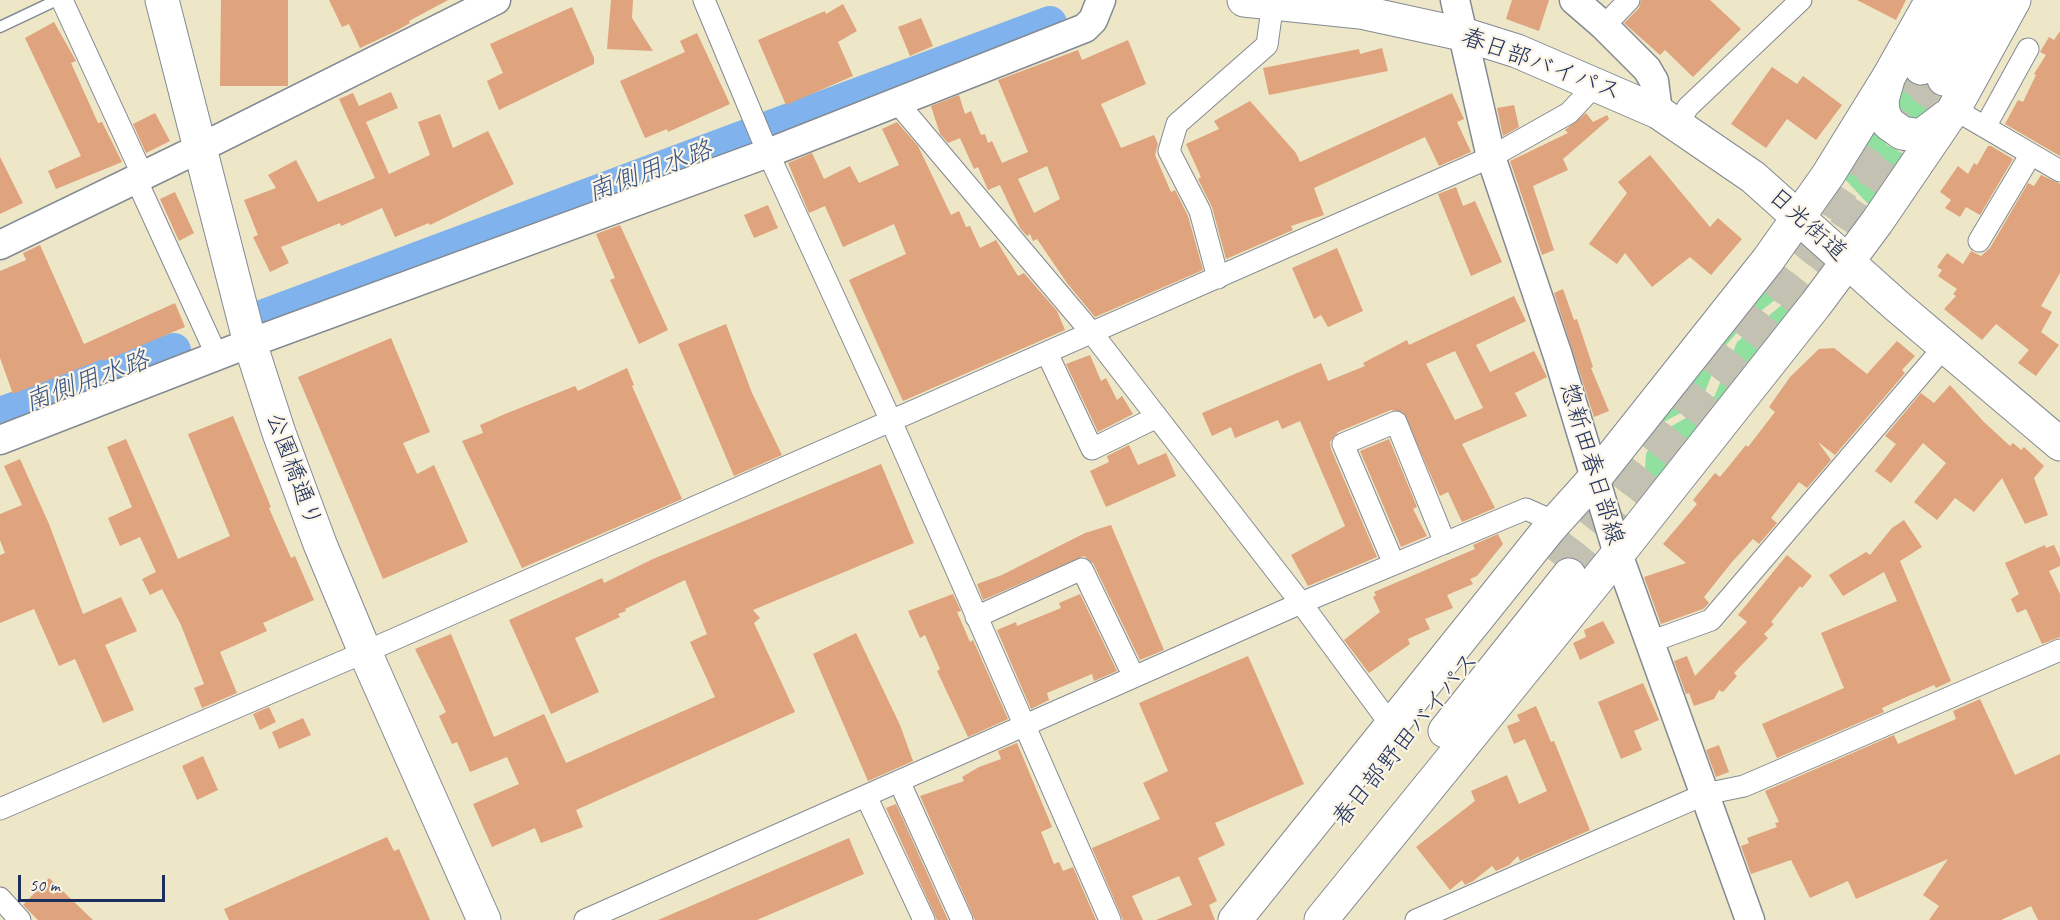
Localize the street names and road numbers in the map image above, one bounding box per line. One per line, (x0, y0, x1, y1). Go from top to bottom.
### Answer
street label: 春日部バイパス (1457, 23, 1625, 107)
street label: 日光街道 (1762, 182, 1852, 268)
street label: 惣新田春日部線 (1553, 379, 1629, 549)
street label: 公園橋通り (259, 409, 327, 531)
street label: 春日部野田バイパス (1327, 647, 1485, 833)

